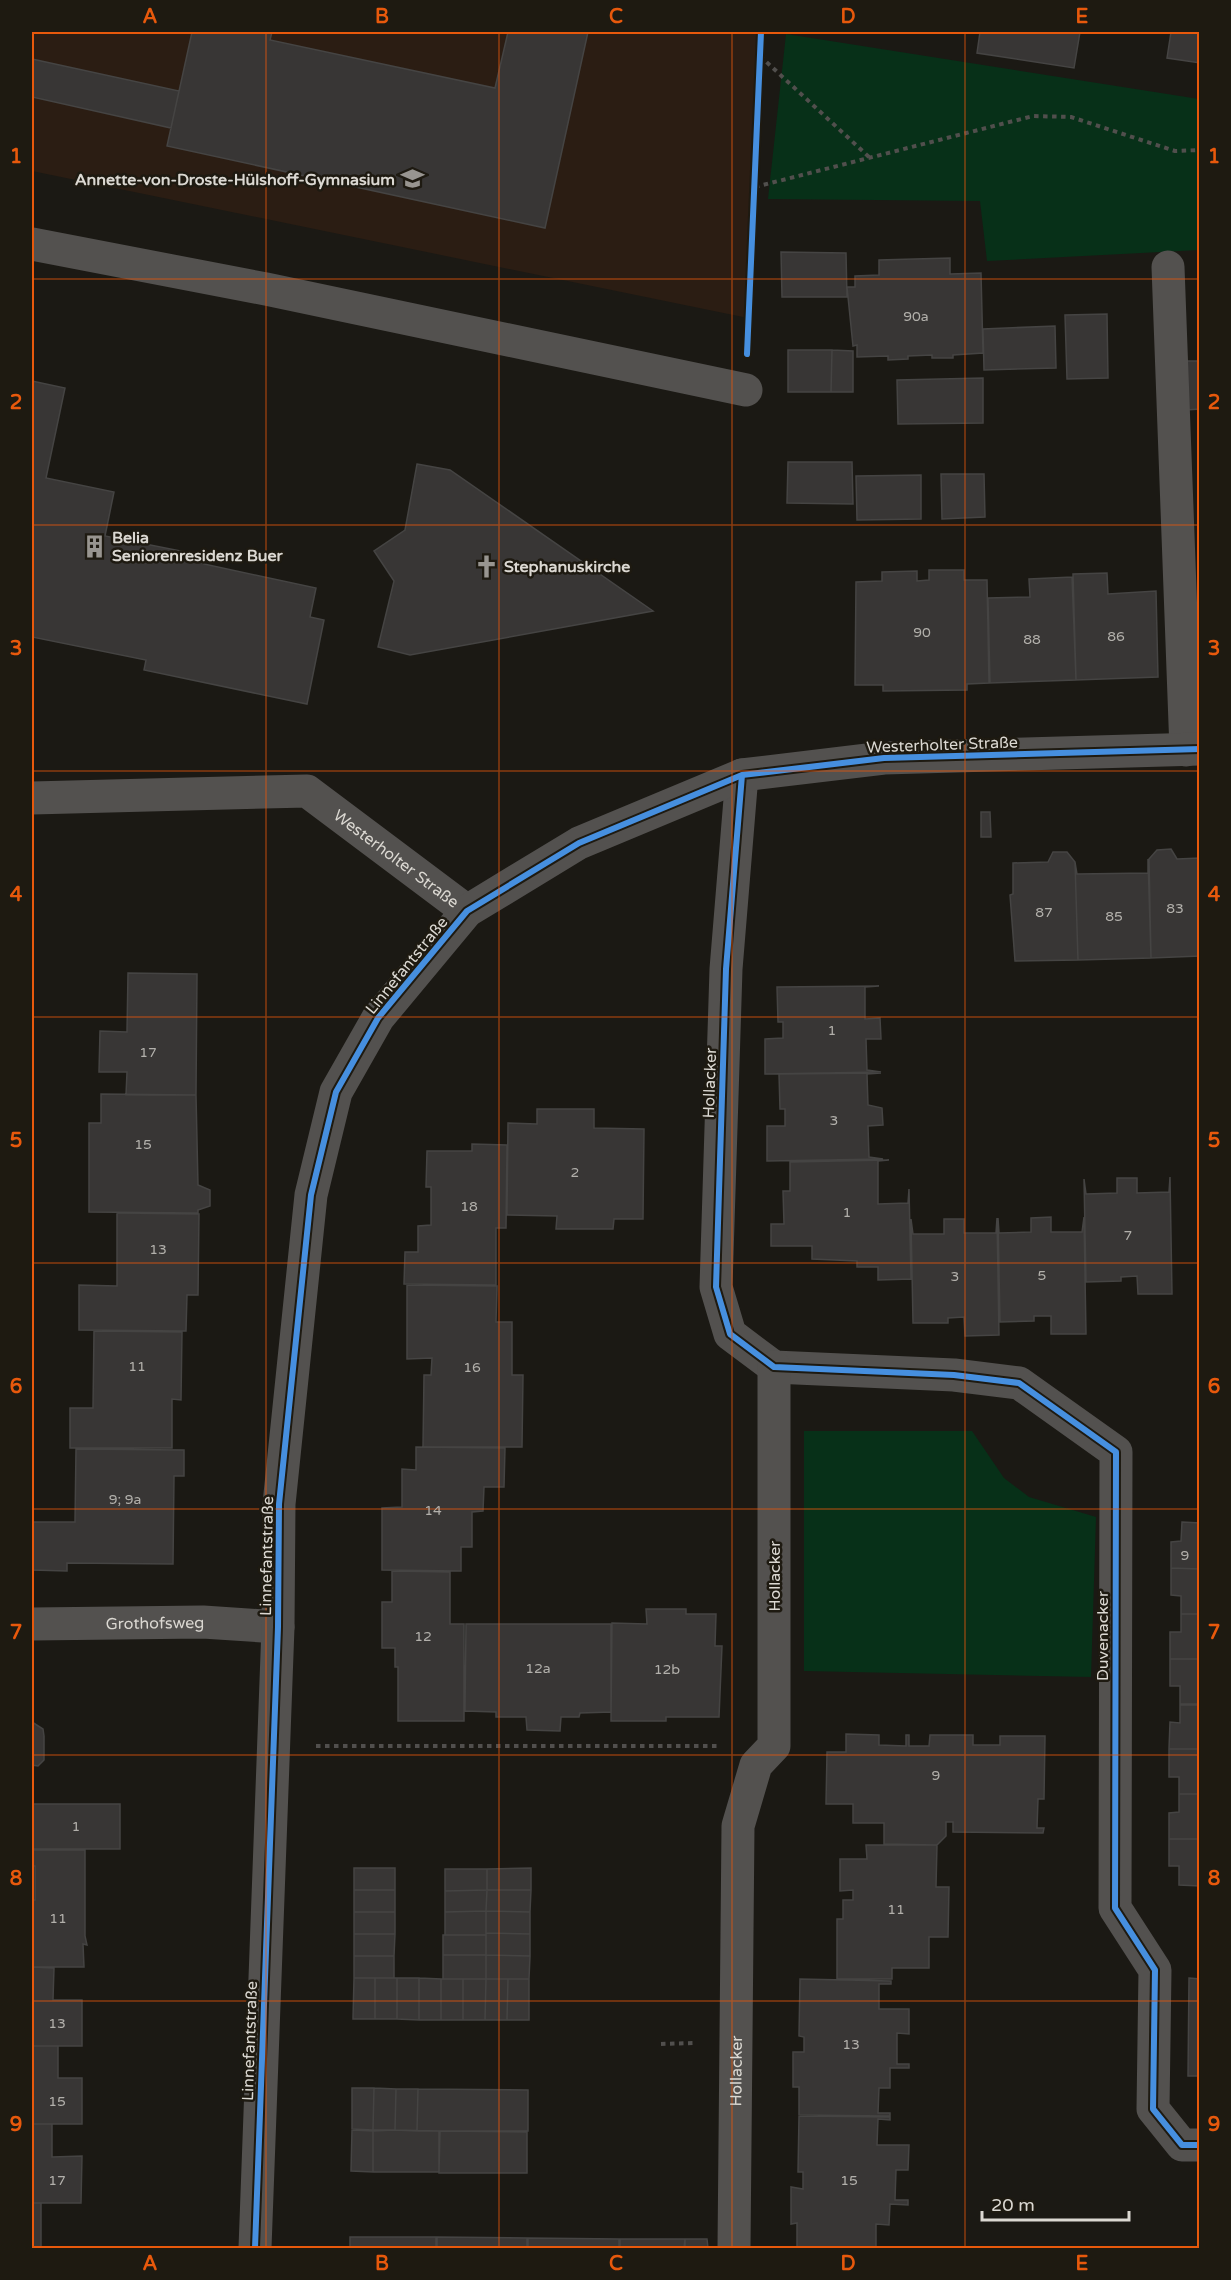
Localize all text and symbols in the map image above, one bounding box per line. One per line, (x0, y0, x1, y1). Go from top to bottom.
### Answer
text: A (143, 5, 158, 29)
text: B (375, 5, 389, 29)
text: C (609, 5, 623, 29)
text: D (840, 5, 856, 29)
text: E (1076, 5, 1089, 29)
text: 1 (10, 145, 22, 169)
text: 1 (1208, 145, 1220, 169)
school or university icon: Annette-von-Droste-Hülshoff-Gymnasium (400, 166, 426, 192)
place label: Annette-von-Droste-Hülshoff-Gymnasium (75, 170, 395, 190)
house number: 90a (903, 308, 929, 325)
text: 2 (10, 391, 22, 415)
text: 2 (1208, 391, 1220, 415)
place label: Belia Seniorenresidenz Buer (112, 528, 283, 566)
building icon: Belia Seniorenresidenz Buer (81, 533, 107, 559)
church icon: Stephanuskirche (473, 553, 499, 579)
place label: Stephanuskirche (504, 557, 630, 577)
house number: 90 (913, 624, 931, 641)
house number: 86 (1107, 628, 1125, 645)
house number: 88 (1023, 631, 1041, 648)
text: 3 (10, 637, 22, 661)
text: 3 (1208, 637, 1220, 661)
street label: Westerholter Straße (866, 732, 1018, 758)
street label: Westerholter Straße (329, 805, 463, 912)
text: 4 (10, 883, 23, 907)
text: 4 (1208, 883, 1221, 907)
house number: 83 (1166, 900, 1184, 917)
house number: 87 (1035, 904, 1053, 921)
house number: 85 (1105, 908, 1123, 925)
street label: Linnefantstraße (361, 913, 452, 1019)
house number: 1 (828, 1022, 836, 1039)
house number: 17 (139, 1044, 157, 1061)
street label: Hollacker (699, 1046, 721, 1119)
house number: 3 (830, 1112, 838, 1129)
text: 5 (10, 1129, 22, 1153)
text: 5 (1208, 1129, 1220, 1153)
house number: 15 (134, 1136, 152, 1153)
house number: 2 (571, 1164, 579, 1181)
house number: 18 (460, 1198, 478, 1215)
house number: 1 (843, 1204, 851, 1221)
house number: 7 (1124, 1227, 1132, 1244)
house number: 13 (149, 1241, 167, 1258)
house number: 5 (1038, 1267, 1046, 1284)
house number: 3 (951, 1268, 959, 1285)
house number: 11 (128, 1358, 146, 1375)
house number: 16 (463, 1359, 481, 1376)
text: 6 (10, 1375, 22, 1399)
text: 6 (1208, 1375, 1220, 1399)
house number: 9; 9a (109, 1491, 141, 1508)
street label: Linnefantstraße (256, 1496, 278, 1616)
house number: 14 (424, 1502, 442, 1519)
street label: Hollacker (765, 1540, 785, 1611)
house number: 9 (1181, 1547, 1189, 1564)
street label: Duvenacker (1093, 1590, 1113, 1681)
street label: Grothofsweg (106, 1613, 204, 1634)
text: 7 (10, 1621, 22, 1645)
text: 7 (1208, 1621, 1220, 1645)
house number: 12 (414, 1628, 432, 1645)
house number: 12a (525, 1660, 551, 1677)
house number: 12b (654, 1661, 680, 1678)
house number: 9 (932, 1767, 940, 1784)
house number: 1 (72, 1818, 80, 1835)
text: 8 (10, 1867, 22, 1891)
text: 8 (1208, 1867, 1220, 1891)
house number: 11 (887, 1901, 905, 1918)
house number: 11 (49, 1910, 67, 1927)
street label: Linnefantstraße (238, 1981, 262, 2101)
house number: 13 (48, 2015, 66, 2032)
street label: Hollacker (726, 2035, 747, 2107)
house number: 13 (842, 2036, 860, 2053)
house number: 15 (48, 2093, 66, 2110)
text: 9 (10, 2113, 22, 2137)
text: 9 (1208, 2113, 1220, 2137)
house number: 17 (48, 2172, 66, 2189)
house number: 15 (840, 2172, 858, 2189)
scale bar (982, 2184, 1129, 2222)
text: 20 m (991, 2194, 1035, 2216)
text: A (143, 2252, 158, 2276)
text: B (375, 2252, 389, 2276)
text: C (609, 2252, 623, 2276)
text: D (840, 2252, 856, 2276)
text: E (1076, 2252, 1089, 2276)

